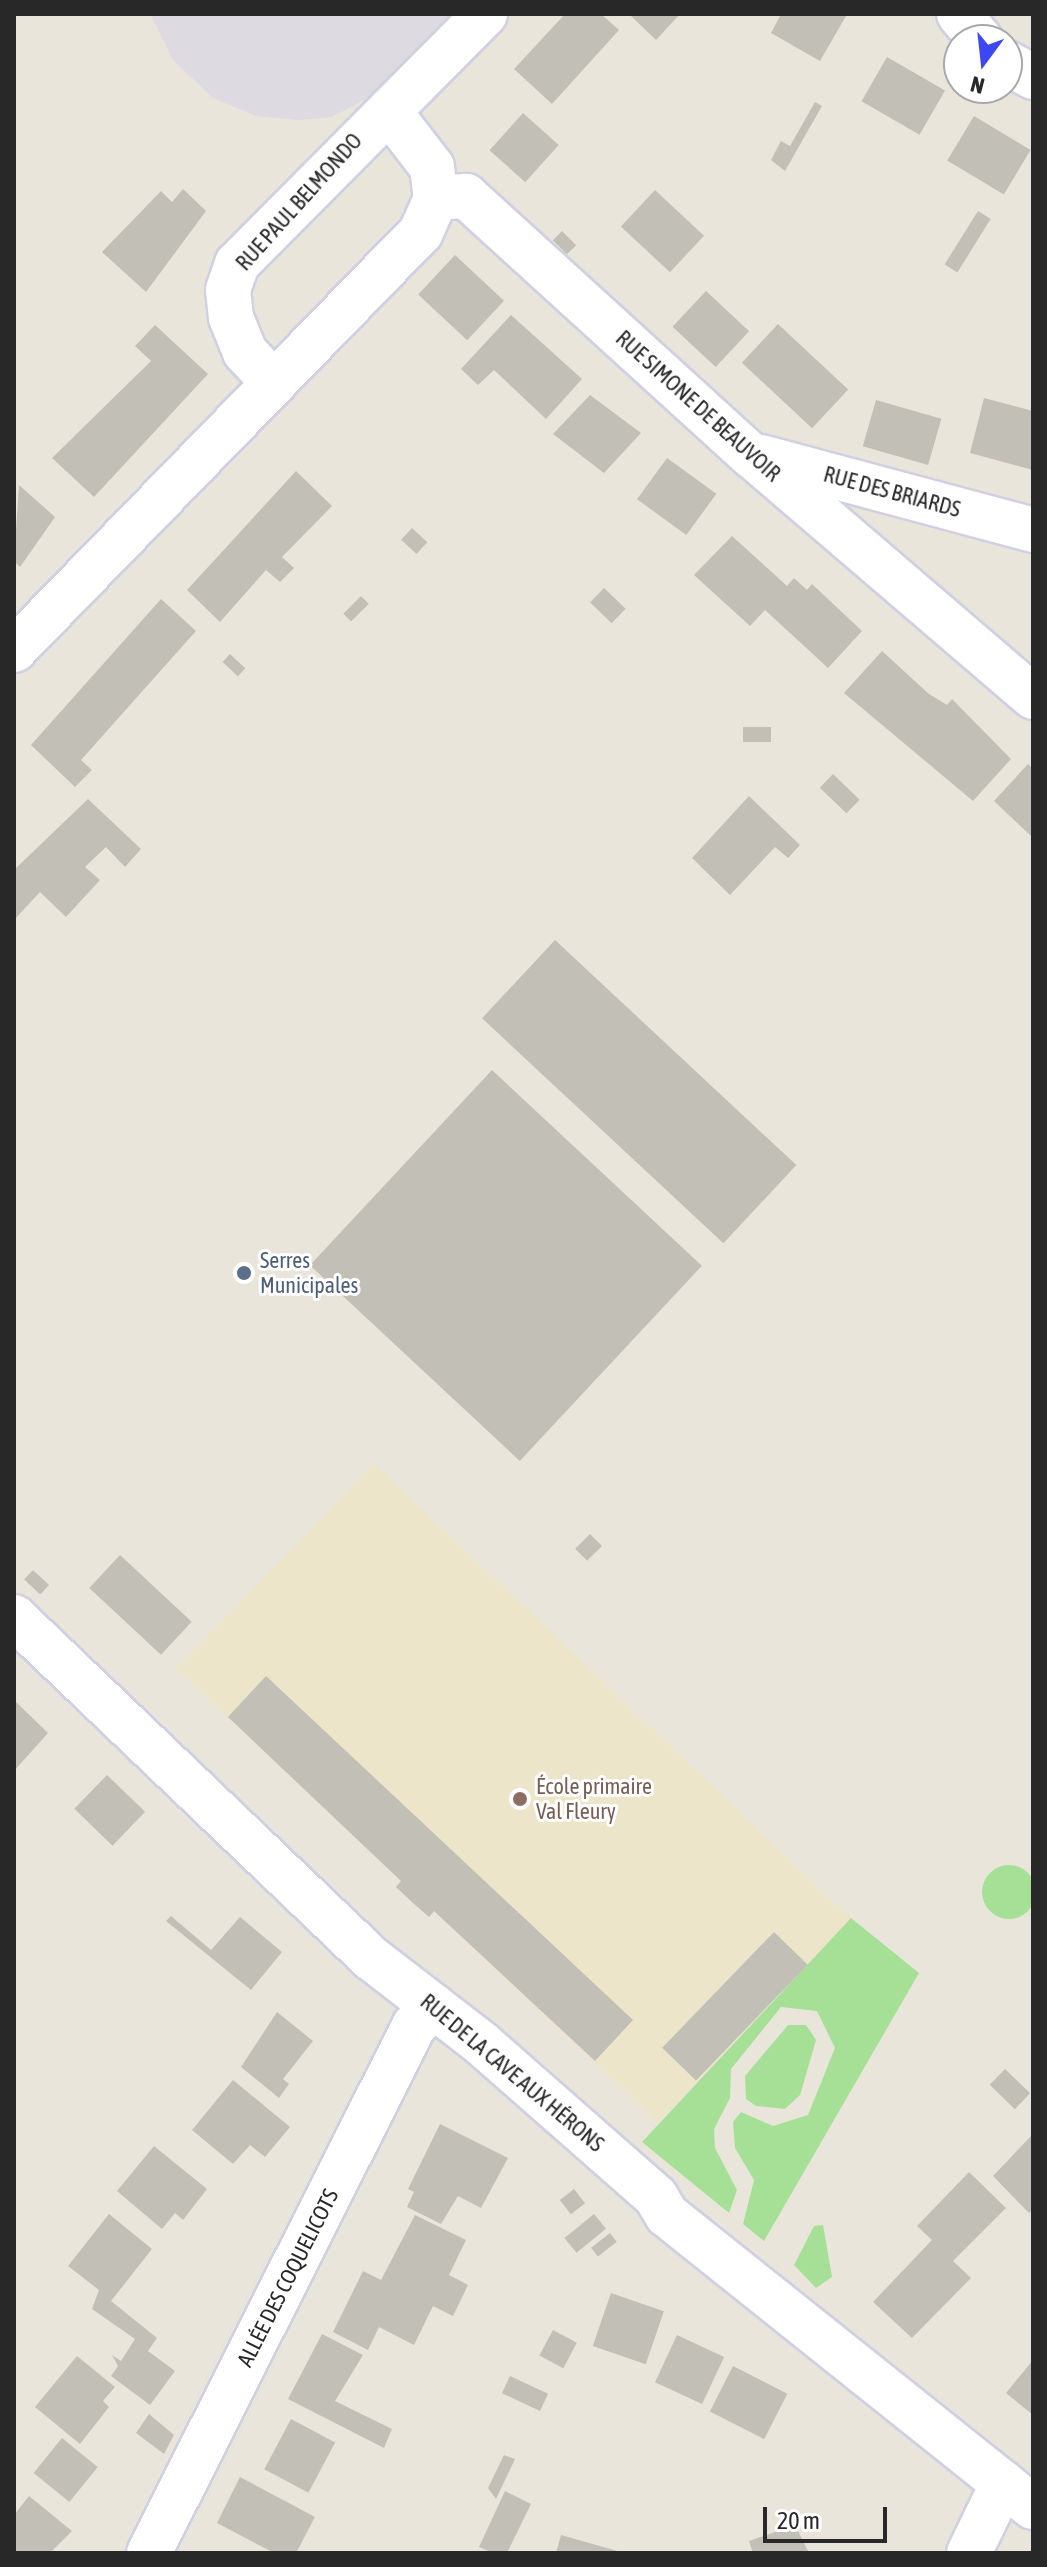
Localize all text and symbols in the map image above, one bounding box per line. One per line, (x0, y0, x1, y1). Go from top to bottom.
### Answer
north arrow (943, 24, 1023, 104)
text: N (968, 71, 987, 99)
street label: RUE PAUL BELMONDO (230, 128, 368, 276)
street label: RUE SIMONE DE BEAUVOIR (610, 325, 786, 487)
street label: RUE DES BRIARDS (821, 461, 963, 523)
place label: Serres Municipales (260, 1247, 358, 1298)
marker: Serres Municipales (235, 1264, 253, 1282)
place label: École primaire Val Fleury (536, 1773, 652, 1824)
marker: École primaire Val Fleury (511, 1790, 529, 1808)
street label: RUE DE LA CAVE AUX HÉRONS (415, 1988, 609, 2158)
street label: ALLÉE DES COQUELICOTS (232, 2185, 344, 2371)
scale bar (767, 2491, 891, 2541)
text: 20 m (777, 2507, 820, 2534)

